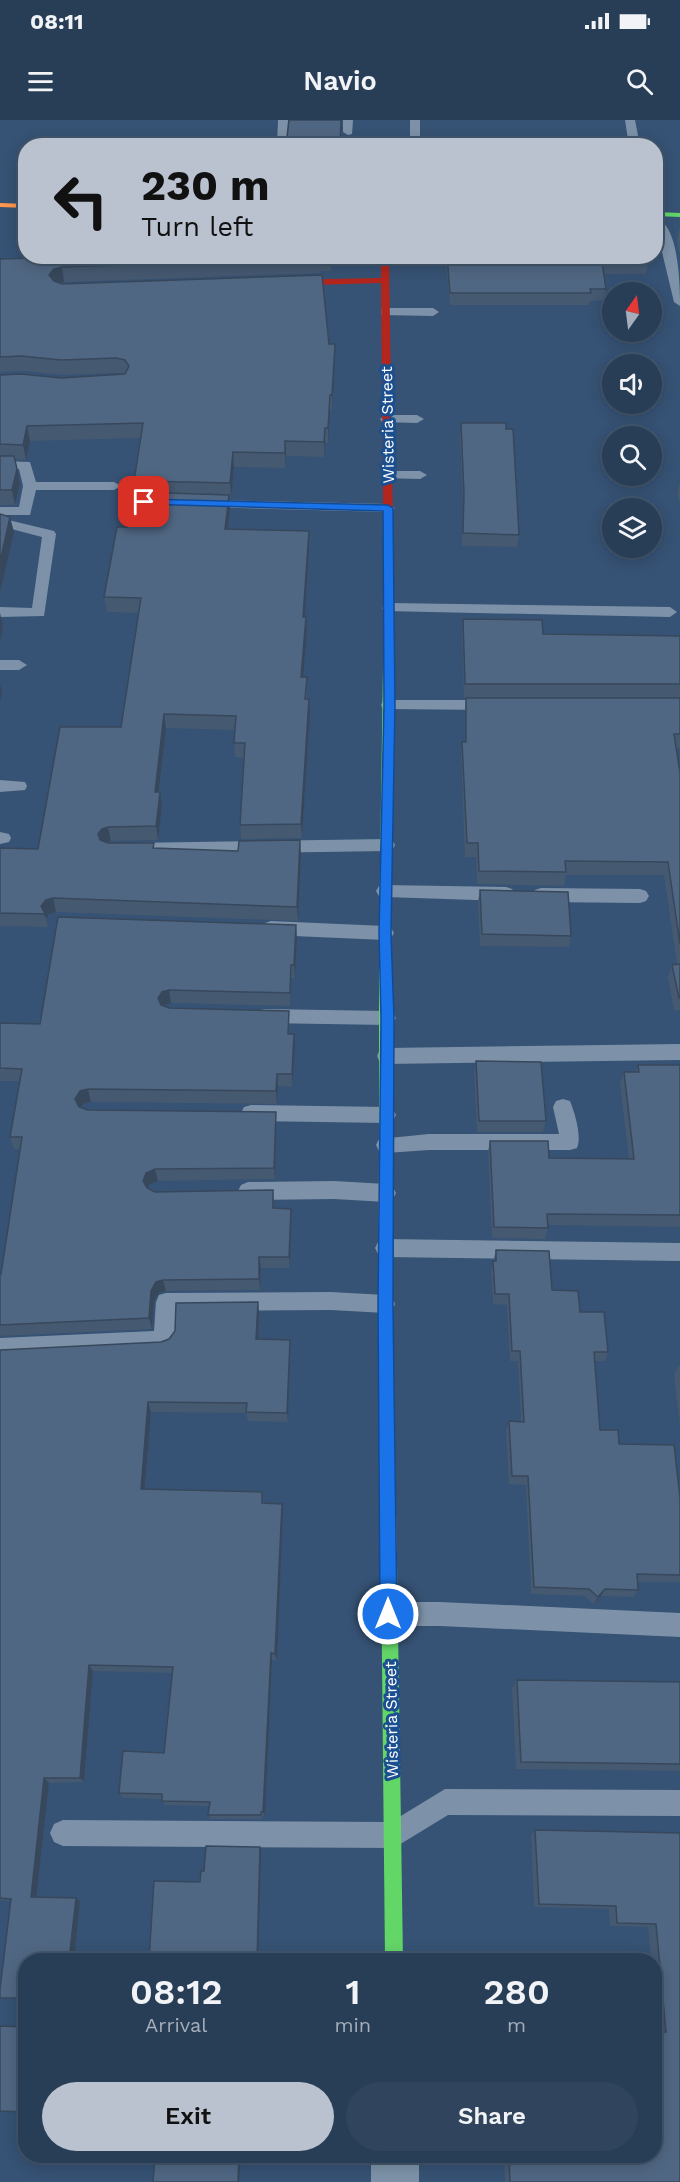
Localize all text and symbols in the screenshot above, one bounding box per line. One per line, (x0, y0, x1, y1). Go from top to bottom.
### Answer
text: 08:11 (30, 9, 84, 34)
icon: menu (24, 65, 57, 98)
text: Navio (303, 65, 377, 97)
icon: search (623, 65, 656, 98)
text: 230 m (141, 161, 270, 210)
icon: left (42, 162, 120, 240)
text: Turn left (141, 211, 253, 243)
north arrow (602, 282, 662, 342)
map controls (602, 282, 662, 558)
button: sound (602, 354, 662, 414)
street label: Wisteria Street (377, 366, 398, 484)
button: search (602, 426, 662, 486)
pin (118, 476, 169, 527)
icon: arrive (127, 485, 160, 518)
button: layers (602, 498, 662, 558)
position arrow (356, 1582, 420, 1646)
street label: Wisteria Street (381, 1661, 402, 1779)
text: 08:12 (130, 1971, 222, 2013)
text: 1 (345, 1971, 360, 2013)
text: 280 (483, 1971, 550, 2013)
text: Arrival (145, 2013, 207, 2037)
text: min (334, 2013, 371, 2037)
text: m (507, 2013, 526, 2037)
button: Exit (42, 2082, 334, 2151)
button: Share (346, 2082, 638, 2151)

